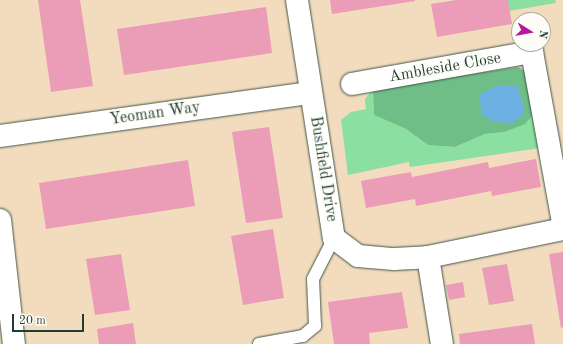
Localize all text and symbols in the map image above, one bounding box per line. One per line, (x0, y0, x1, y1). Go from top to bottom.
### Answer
north arrow (511, 12, 551, 52)
text: N (536, 29, 548, 39)
street label: Ambleside Close (387, 49, 503, 87)
street label: Yeoman Way (108, 98, 202, 130)
street label: Bushfield Drive (305, 115, 341, 223)
scale bar (14, 306, 86, 332)
text: 20 m (19, 315, 46, 327)

